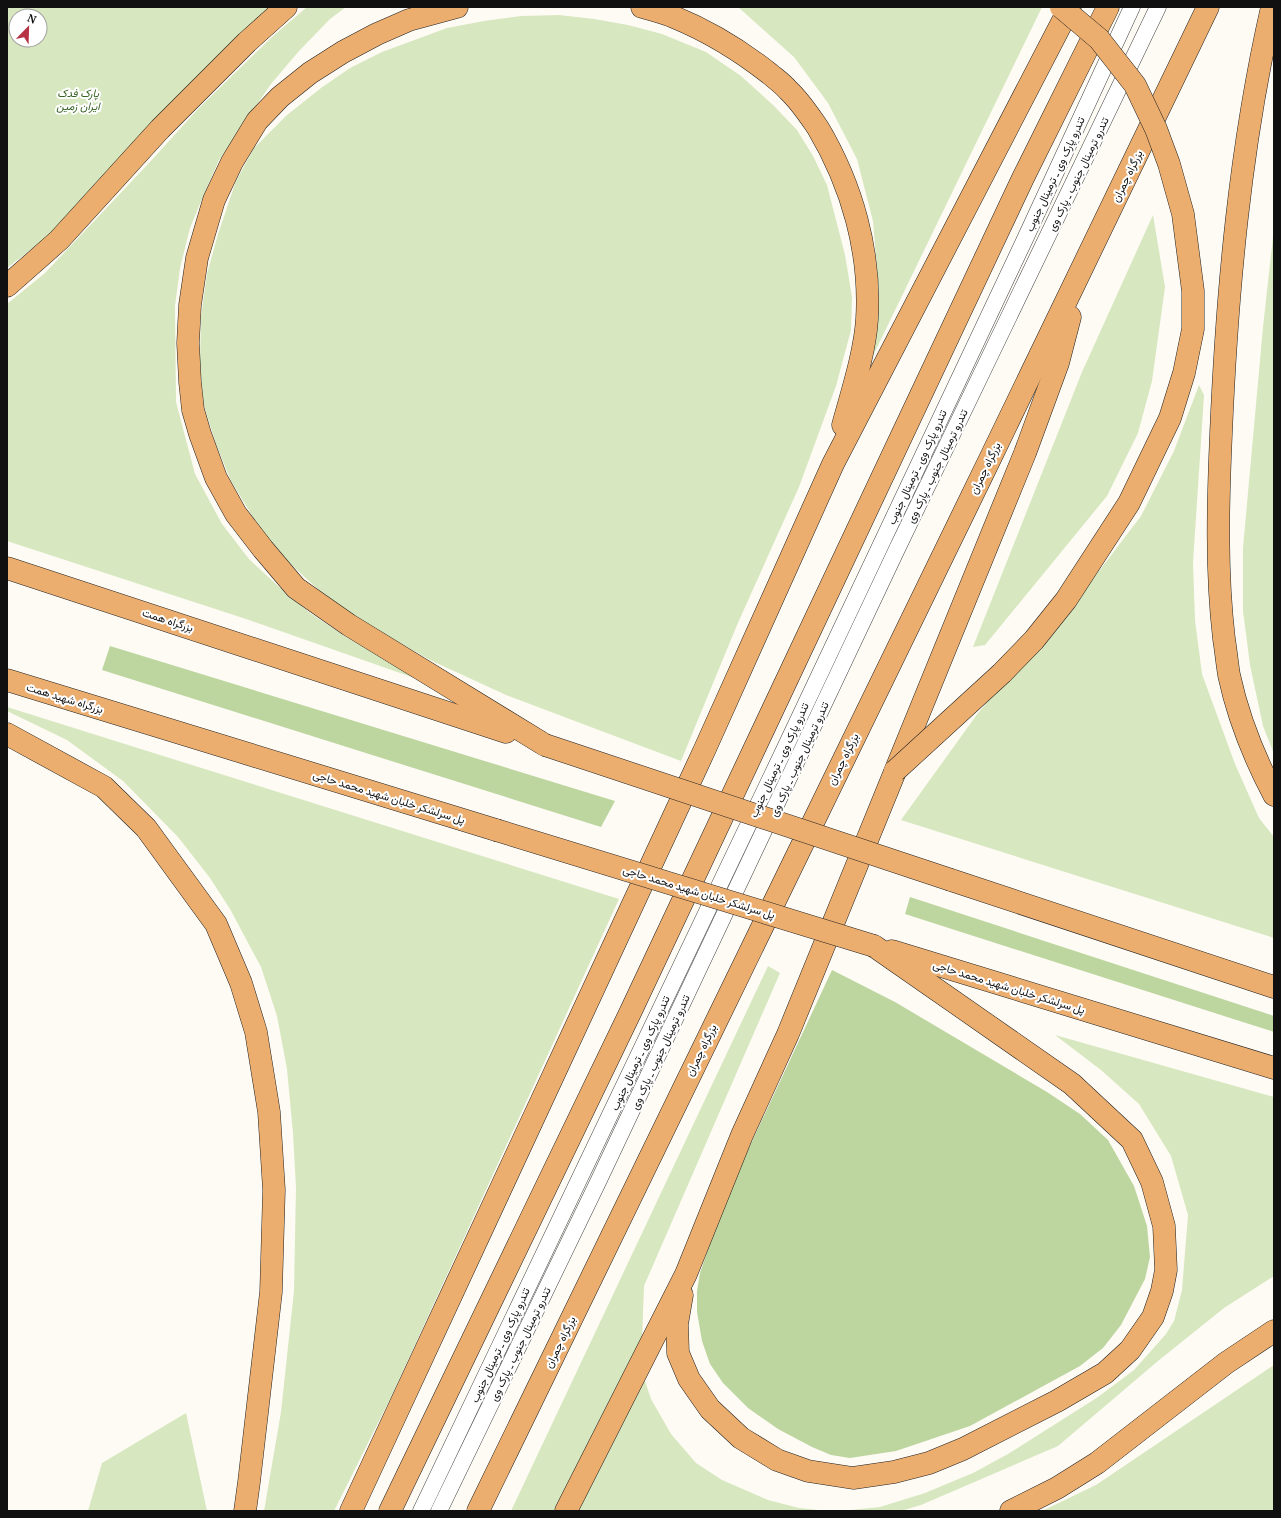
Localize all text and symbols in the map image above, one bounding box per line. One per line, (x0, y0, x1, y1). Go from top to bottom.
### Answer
north arrow (8, 8, 48, 48)
text: N (25, 11, 39, 27)
park label: پارک فدک ایران زمین (56, 86, 101, 113)
street label: تندرو پارک وی ـ ترمینال جنوب (1022, 114, 1089, 234)
street label: تندرو ترمینال جنوب ـ پارک وی (1044, 114, 1113, 234)
street label: بزرگراه چمران (1108, 148, 1146, 205)
street label: تندرو ترمینال جنوب ـ پارک وی (903, 406, 972, 526)
street label: تندرو پارک وی ـ ترمینال جنوب (884, 407, 951, 527)
street label: بزرگراه چمران (966, 440, 1004, 497)
street label: بزرگراه همت (141, 605, 195, 635)
street label: بزرگراه شهید همت (25, 680, 105, 716)
street label: تندرو ترمینال جنوب ـ پارک وی (766, 699, 833, 819)
street label: تندرو پارک وی ـ ترمینال جنوب (746, 700, 813, 820)
street label: بزرگراه چمران (824, 731, 862, 788)
street label: پل سرلشکر خلبان شهید محمد حاجی (311, 767, 467, 828)
street label: پل سرلشکر خلبان شهید محمد حاجی (621, 862, 777, 923)
street label: پل سرلشکر خلبان شهید محمد حاجی (931, 957, 1087, 1018)
street label: تندرو ترمینال جنوب ـ پارک وی (627, 992, 694, 1112)
street label: تندرو پارک وی ـ ترمینال جنوب (607, 993, 674, 1113)
street label: بزرگراه چمران (682, 1022, 720, 1079)
street label: تندرو ترمینال جنوب ـ پارک وی (486, 1284, 555, 1404)
street label: تندرو پارک وی ـ ترمینال جنوب (467, 1285, 534, 1405)
street label: بزرگراه چمران (541, 1314, 579, 1371)

